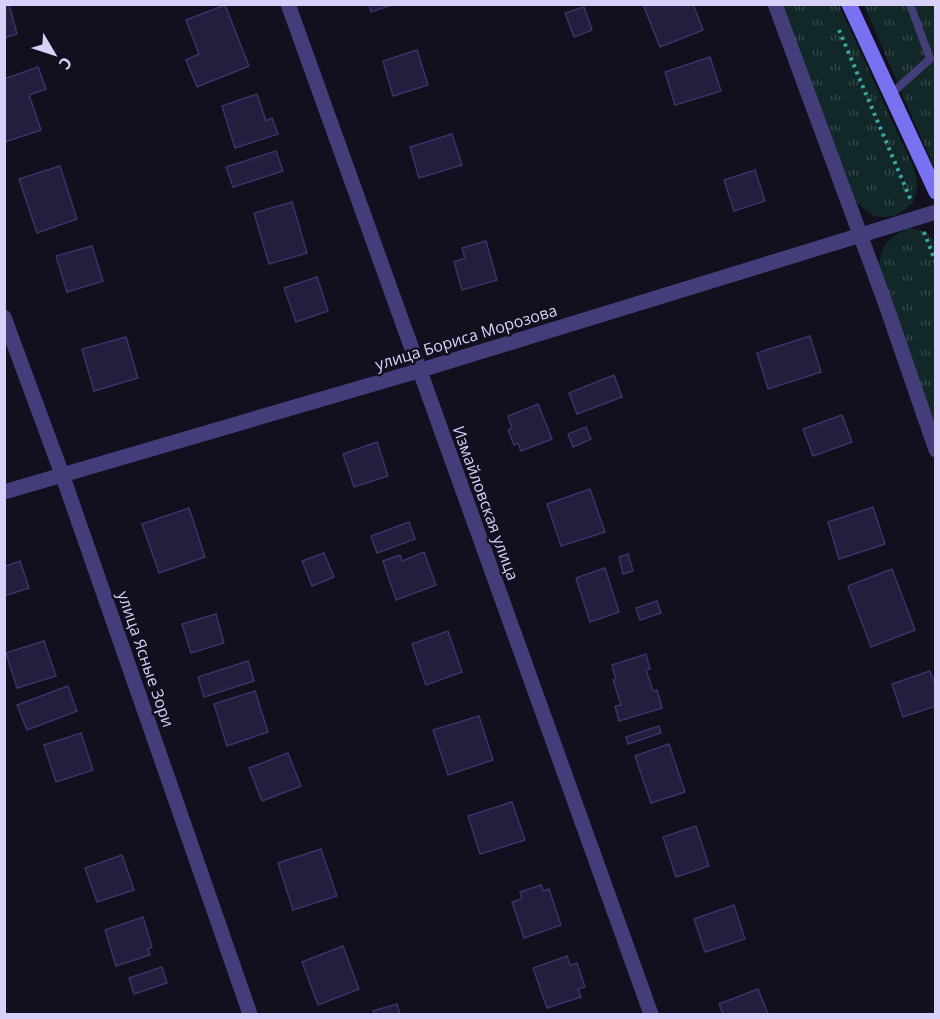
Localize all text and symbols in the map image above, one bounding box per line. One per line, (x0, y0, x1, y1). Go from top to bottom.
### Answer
north arrow (24, 24, 84, 84)
text: С (54, 53, 77, 74)
street label: улица Бориса Морозова (372, 299, 560, 375)
street label: Измайловская улица (448, 423, 524, 583)
street label: улица Ясные Зори (112, 588, 180, 730)

